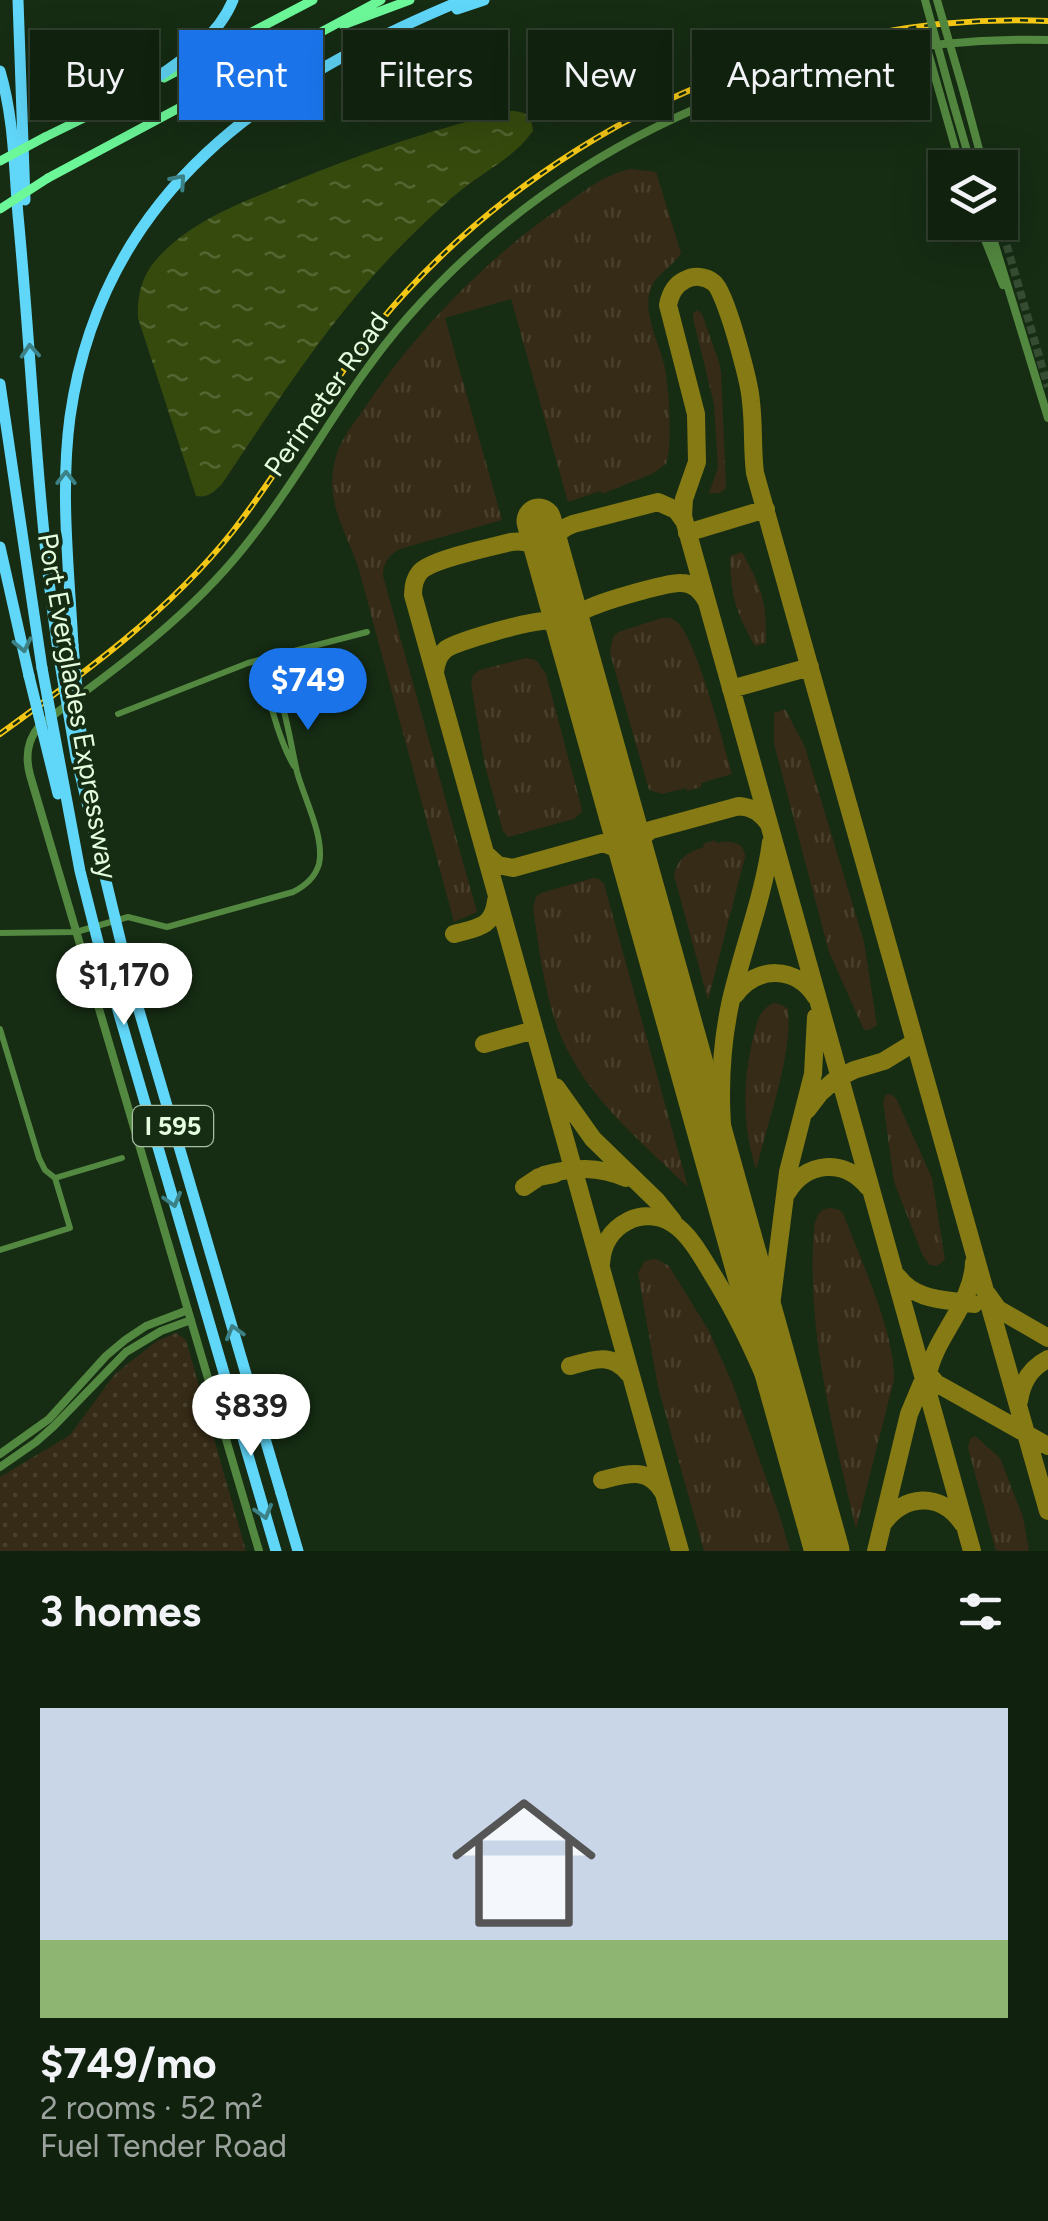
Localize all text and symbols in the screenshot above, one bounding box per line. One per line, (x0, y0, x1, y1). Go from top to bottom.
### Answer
chip: Buy (30, 30, 159, 120)
chip: Rent (179, 30, 323, 120)
chip: Filters (343, 30, 508, 120)
chip: New (528, 30, 672, 120)
chip: Apartment (692, 30, 930, 120)
map controls (928, 150, 1018, 240)
button: layers (928, 150, 1018, 240)
one-way arrow (167, 174, 185, 193)
street label: Perimeter Road (257, 305, 395, 483)
one-way arrow (20, 342, 41, 358)
one-way arrow (56, 469, 77, 485)
street label: Port Everglades Expressway (31, 530, 125, 882)
one-way arrow (11, 636, 32, 653)
pin: $749 (249, 648, 367, 733)
text: $749 (271, 661, 345, 699)
pin: $1,170 (43, 943, 205, 1028)
text: $1,170 (78, 956, 170, 994)
road number: I 595 (133, 1106, 213, 1146)
one-way arrow (161, 1191, 182, 1208)
one-way arrow (225, 1324, 246, 1341)
pin: $839 (192, 1374, 310, 1459)
text: $839 (214, 1387, 288, 1425)
one-way arrow (252, 1503, 273, 1520)
icon: filters (953, 1584, 1008, 1639)
text: 3 homes (40, 1586, 201, 1637)
icon: home (434, 1773, 614, 1953)
text: $749/mo (40, 2038, 217, 2089)
text: 2 rooms · 52 m² (40, 2089, 263, 2127)
text: Fuel Tender Road (40, 2127, 287, 2165)

